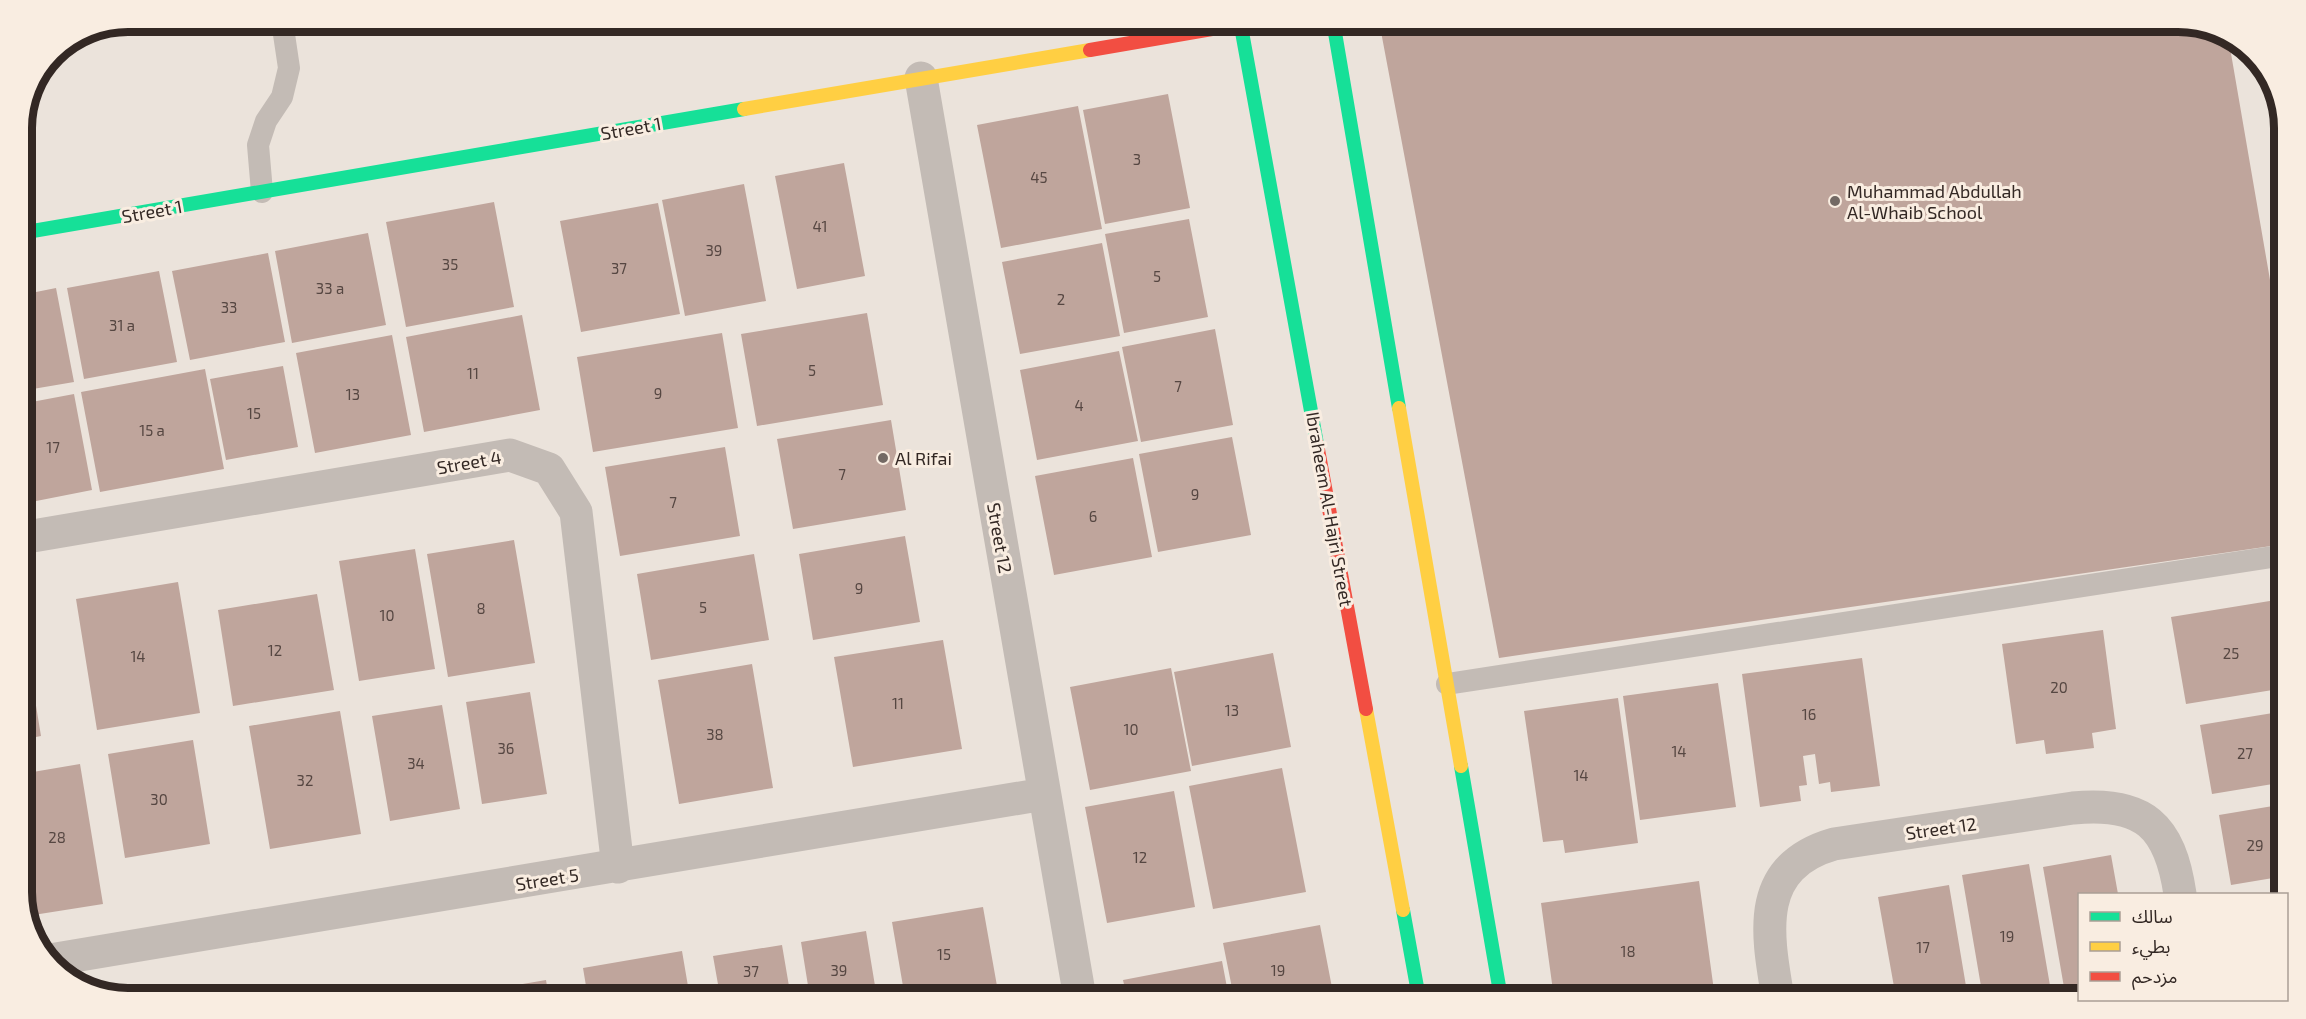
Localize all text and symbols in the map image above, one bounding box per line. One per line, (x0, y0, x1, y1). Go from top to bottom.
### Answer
street label: Street 1 (599, 112, 663, 144)
house number: 3 (1133, 150, 1141, 168)
house number: 45 (1030, 168, 1048, 186)
place label: Muhammad Abdullah Al-Whaib School (1847, 180, 2022, 223)
marker: Muhammad Abdullah Al-Whaib School (1828, 194, 1842, 208)
street label: Street 1 (120, 195, 184, 227)
house number: 41 (812, 217, 828, 235)
house number: 39 (706, 241, 722, 259)
house number: 35 (442, 255, 458, 273)
house number: 37 (611, 259, 627, 277)
house number: 5 (1153, 267, 1161, 285)
house number: 33 a (316, 279, 344, 297)
house number: 2 (1057, 290, 1065, 308)
house number: 33 (221, 298, 237, 316)
house number: 31 a (109, 316, 135, 334)
house number: 5 (808, 361, 816, 379)
house number: 11 (467, 364, 479, 382)
house number: 7 (1174, 377, 1182, 395)
house number: 9 (654, 384, 662, 402)
house number: 13 (346, 385, 360, 403)
house number: 4 (1074, 396, 1084, 414)
house number: 15 (247, 404, 261, 422)
street label: Ibraheem Al-Hajri Street (1302, 410, 1358, 608)
house number: 15 a (139, 421, 165, 439)
house number: 17 (46, 438, 60, 456)
street label: Street 4 (435, 446, 503, 478)
place label: Al Rifai (895, 447, 952, 469)
marker: Al Rifai (876, 451, 890, 465)
house number: 7 (838, 465, 846, 483)
house number: 9 (1191, 485, 1199, 503)
house number: 7 (669, 493, 677, 511)
street label: Street 12 (983, 501, 1017, 575)
house number: 6 (1089, 507, 1097, 525)
house number: 9 (855, 579, 863, 597)
house number: 5 (699, 598, 707, 616)
house number: 8 (476, 599, 486, 617)
house number: 10 (379, 606, 395, 624)
house number: 12 (268, 641, 282, 659)
house number: 25 (2223, 644, 2239, 662)
house number: 14 (130, 647, 146, 665)
house number: 20 (2050, 678, 2068, 696)
house number: 11 (892, 694, 904, 712)
house number: 13 (1225, 701, 1239, 719)
house number: 16 (1802, 705, 1816, 723)
house number: 10 (1123, 720, 1139, 738)
house number: 38 (706, 725, 724, 743)
house number: 36 (498, 739, 514, 757)
house number: 14 (1671, 742, 1687, 760)
house number: 27 (2237, 744, 2253, 762)
house number: 34 (407, 754, 425, 772)
house number: 14 (1573, 766, 1589, 784)
house number: 32 (297, 771, 313, 789)
house number: 30 (150, 790, 168, 808)
street label: Street 12 (1904, 812, 1978, 844)
house number: 28 (48, 828, 66, 846)
house number: 29 (2246, 836, 2264, 854)
house number: 12 (1133, 848, 1147, 866)
street label: Street 5 (514, 863, 580, 895)
legend (2078, 893, 2288, 1001)
text: سالك (2132, 905, 2173, 927)
house number: 19 (2000, 927, 2014, 945)
text: بطيء (2132, 935, 2170, 960)
house number: 17 (1916, 938, 1930, 956)
house number: 18 (1620, 942, 1636, 960)
house number: 15 (937, 945, 951, 963)
house number: 39 (831, 961, 847, 979)
house number: 19 (1271, 961, 1285, 979)
house number: 37 (743, 962, 759, 980)
text: مزدحم (2132, 965, 2177, 990)

